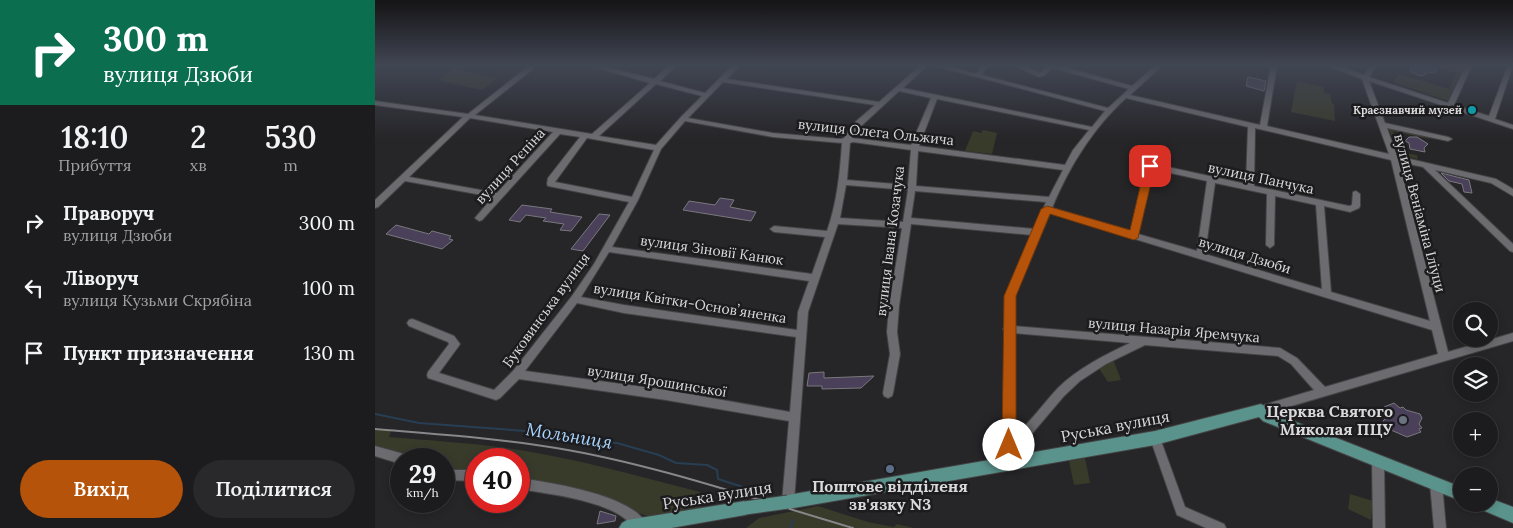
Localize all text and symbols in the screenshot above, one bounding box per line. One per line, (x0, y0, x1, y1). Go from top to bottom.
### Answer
text: 300 m (103, 16, 209, 61)
icon: right (20, 20, 85, 85)
text: вулиця Дзюби (103, 60, 253, 88)
place label: Краєзнавчий музей (1353, 103, 1462, 117)
marker: Краєзнавчий музей (1466, 104, 1478, 116)
street label: вулиця Олега Ольжича (797, 115, 955, 149)
text: 18:10 (61, 118, 128, 156)
text: 2 (190, 118, 206, 156)
text: 530 (265, 118, 317, 156)
street label: вулиця Рєпіна (471, 124, 549, 208)
street label: вулиця Веніаміна Іліуци (1390, 132, 1450, 294)
pin (1129, 145, 1171, 187)
icon: arrive (1136, 152, 1164, 180)
text: Прибуття (58, 155, 132, 175)
text: хв (190, 155, 207, 175)
text: m (284, 155, 298, 175)
street label: вулиця Панчука (1206, 158, 1316, 198)
street label: вулиця Івана Козачука (872, 165, 908, 317)
text: Праворуч (63, 201, 154, 225)
icon: right (20, 209, 48, 237)
text: 300 m (299, 211, 355, 235)
text: вулиця Дзюби (63, 225, 172, 245)
street label: вулиця Зіновії Канюк (639, 231, 785, 269)
street label: вулиця Дзюби (1197, 232, 1294, 278)
street label: Буковинська вулиця (498, 249, 594, 371)
text: Ліворуч (63, 266, 139, 290)
icon: left (20, 274, 48, 302)
text: 100 m (303, 276, 355, 300)
street label: вулиця Квітки-Основʼяненка (592, 279, 788, 327)
text: вулиця Кузьми Скрябіна (63, 290, 252, 310)
map controls (1453, 302, 1498, 512)
button: search (1453, 302, 1498, 347)
street label: вулиця Назарія Яремчука (1087, 314, 1261, 346)
icon: arrive (20, 339, 48, 367)
text: Пункт призначення (63, 341, 254, 365)
text: 130 m (304, 341, 355, 365)
button: layers (1453, 357, 1498, 402)
street label: вулиця Ярошинської (586, 361, 728, 401)
place label: Церква Святого Миколая ПЦУ (1266, 401, 1393, 439)
street label: Руська вулиця (1059, 406, 1171, 446)
button: + (1453, 412, 1498, 457)
marker: Церква Святого Миколая ПЦУ (1397, 414, 1409, 426)
water label: Мольниця (524, 417, 614, 454)
position arrow (982, 418, 1034, 470)
speed limit sign: 40 (465, 448, 530, 513)
text: 29 (409, 458, 436, 490)
button: Вихід (20, 460, 183, 518)
button: Поділитися (193, 460, 355, 518)
marker: Поштове відділеня зв'язку N3 (884, 463, 896, 475)
button: − (1453, 467, 1498, 512)
street label: Руська вулиця (661, 476, 773, 514)
place label: Поштове відділеня зв'язку N3 (812, 476, 968, 514)
text: km/h (406, 485, 439, 500)

